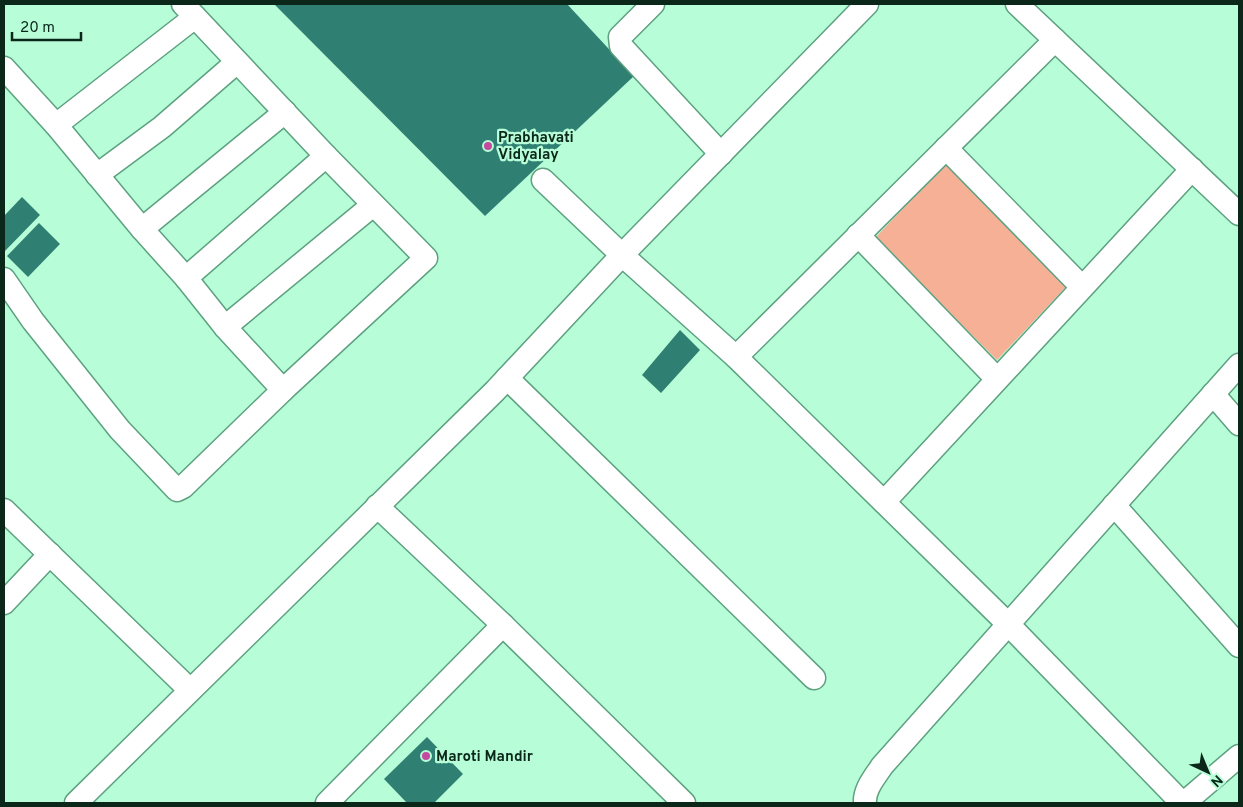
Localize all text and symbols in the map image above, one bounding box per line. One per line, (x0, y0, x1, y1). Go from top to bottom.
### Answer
scale bar (12, 10, 81, 42)
text: 20 m (20, 19, 55, 38)
place label: Prabhavati Vidyalay (498, 129, 574, 165)
marker: Prabhavati Vidyalay (482, 140, 494, 152)
north arrow (1183, 747, 1233, 797)
place label: Maroti Mandir (436, 748, 534, 767)
marker: Maroti Mandir (420, 750, 432, 762)
text: N (1206, 771, 1226, 790)

